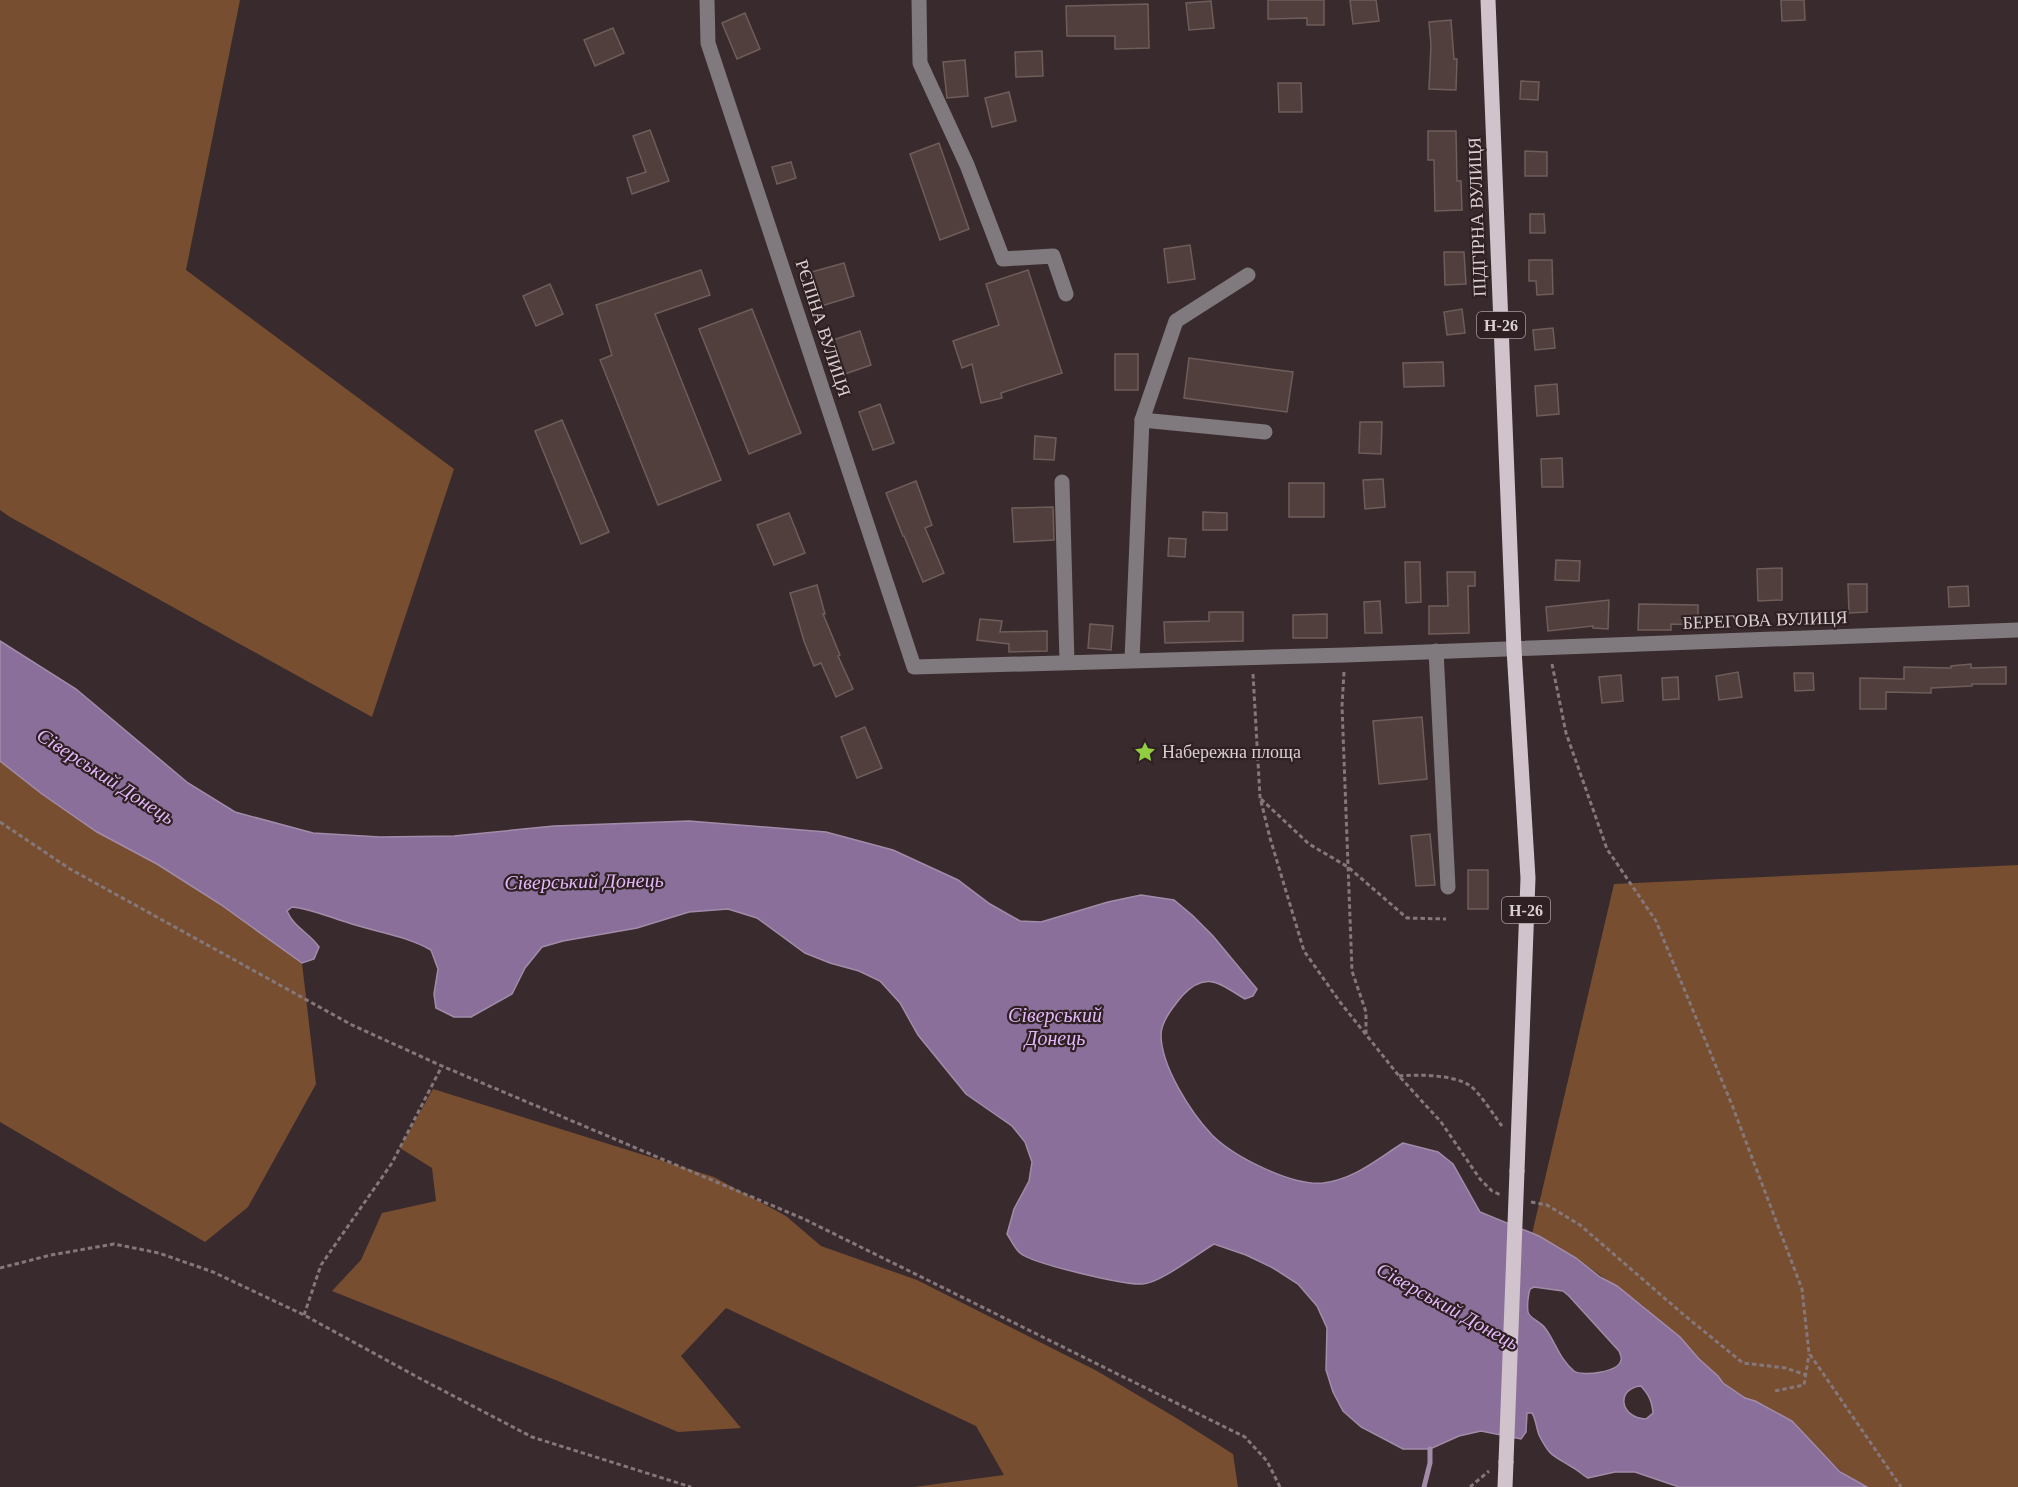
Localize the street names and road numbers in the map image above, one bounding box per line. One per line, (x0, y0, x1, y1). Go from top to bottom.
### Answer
street label: ПІДГІРНА ВУЛИЦЯ (1464, 137, 1490, 297)
street label: РЄПІНА ВУЛИЦЯ (791, 257, 855, 399)
road number: Н-26 (1477, 312, 1525, 338)
street label: БЕРЕГОВА ВУЛИЦЯ (1682, 607, 1848, 633)
road number: Н-26 (1502, 897, 1550, 923)

